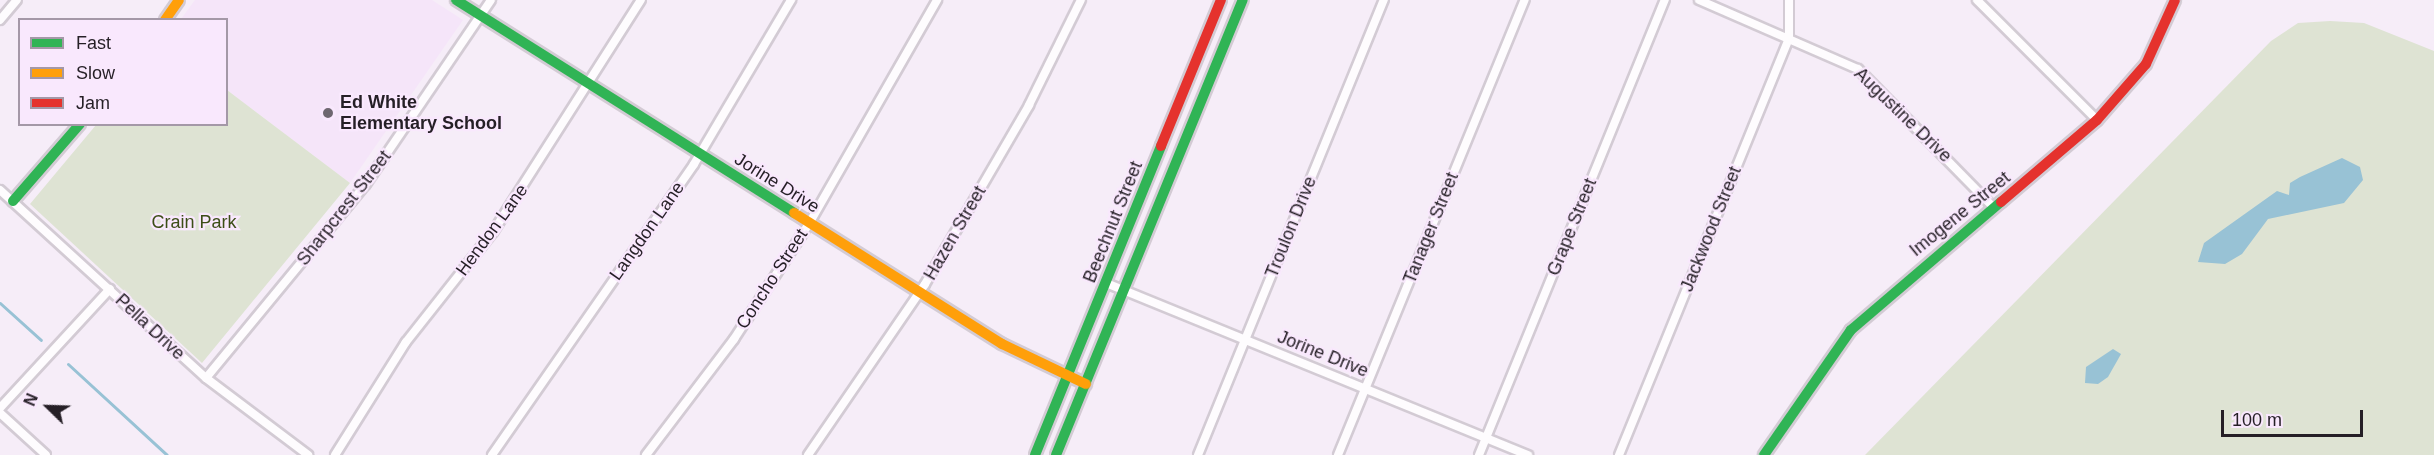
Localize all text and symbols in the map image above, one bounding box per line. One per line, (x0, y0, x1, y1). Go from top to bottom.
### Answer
legend (18, 18, 228, 126)
text: Fast (76, 33, 111, 53)
text: Slow (76, 63, 115, 83)
street label: Augustine Drive (1850, 63, 1956, 167)
place label: Ed White Elementary School (340, 92, 502, 134)
text: Jam (76, 93, 110, 113)
marker: Ed White Elementary School (321, 106, 335, 120)
street label: Sharpcrest Street (292, 146, 396, 270)
street label: Jorine Drive (731, 148, 823, 218)
street label: Beechnut Street (1079, 158, 1147, 286)
street label: Jackwood Street (1676, 163, 1746, 295)
street label: Imogene Street (1905, 167, 2015, 261)
street label: Tanager Street (1399, 169, 1463, 287)
street label: Troulon Drive (1261, 173, 1321, 281)
street label: Grape Street (1543, 175, 1601, 279)
street label: Langdon Lane (605, 178, 689, 284)
street label: Hendon Lane (451, 180, 533, 280)
street label: Hazen Street (919, 182, 991, 284)
park label: Crain Park (151, 211, 237, 233)
street label: Concho Street (732, 225, 812, 333)
street label: Pella Drive (111, 289, 189, 365)
street label: Jorine Drive (1274, 326, 1372, 382)
north arrow (18, 377, 78, 437)
text: N (21, 391, 41, 408)
scale bar (2224, 398, 2366, 436)
text: 100 m (2232, 410, 2282, 430)

